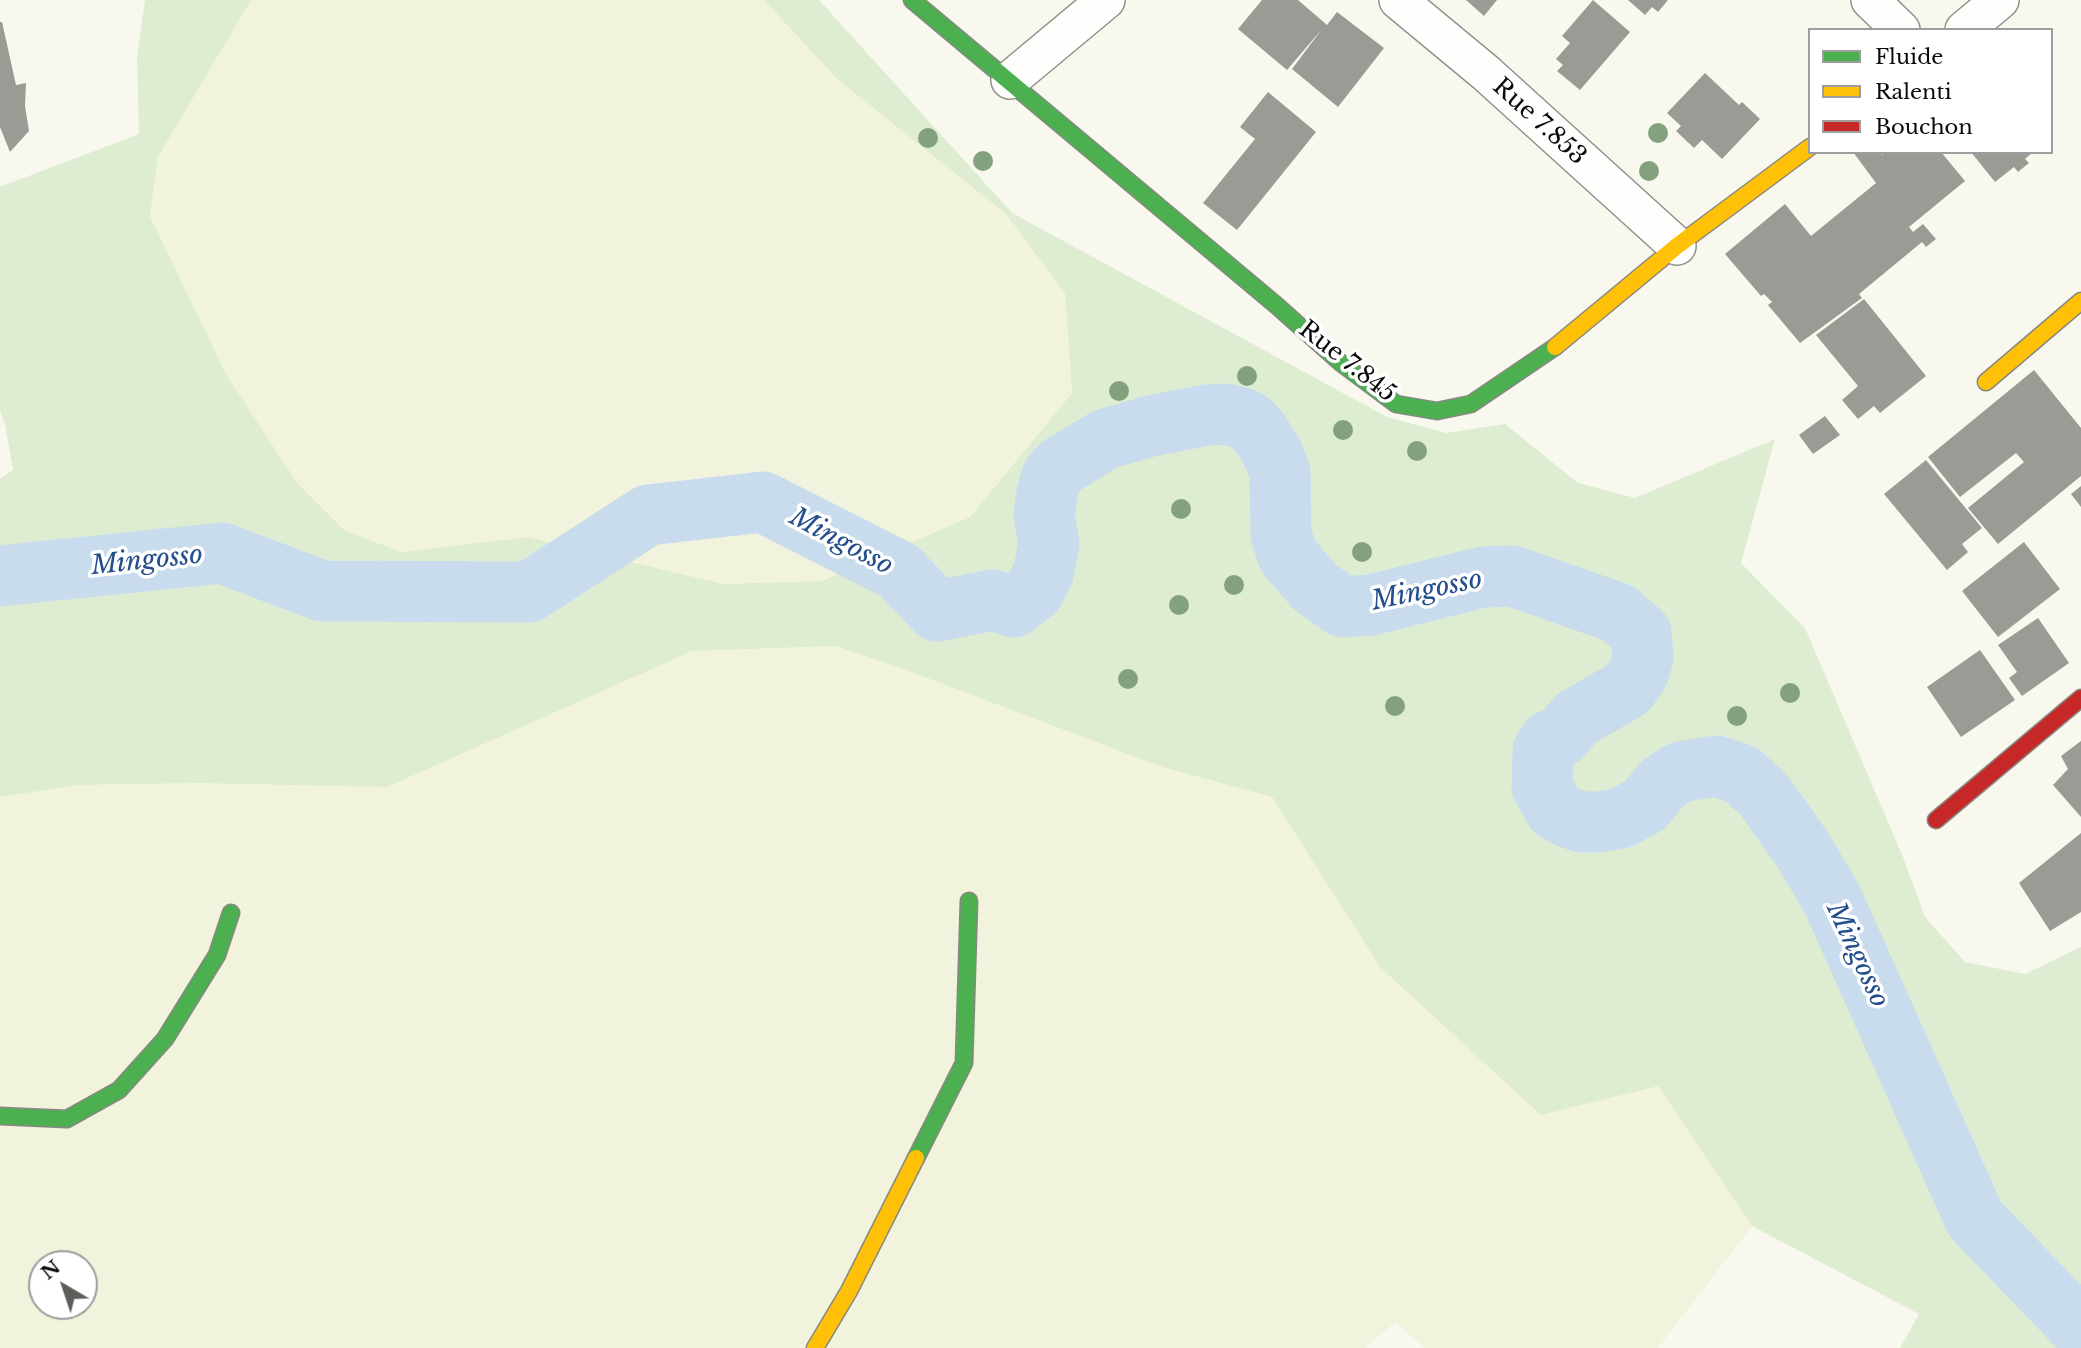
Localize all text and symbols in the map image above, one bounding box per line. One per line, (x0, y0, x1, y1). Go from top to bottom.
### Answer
legend (1808, 28, 2053, 154)
text: Fluide (1875, 44, 1943, 70)
street label: Rue 7.853 (1486, 73, 1592, 171)
text: Ralenti (1875, 79, 1952, 105)
text: Bouchon (1875, 114, 1973, 140)
street label: Rue 7.845 (1293, 315, 1401, 409)
water label: Mingosso (784, 502, 898, 582)
water label: Mingosso (90, 540, 204, 582)
water label: Mingosso (1369, 564, 1485, 618)
water label: Mingosso (1819, 897, 1895, 1013)
north arrow (28, 1250, 98, 1320)
text: N (37, 1255, 65, 1284)

